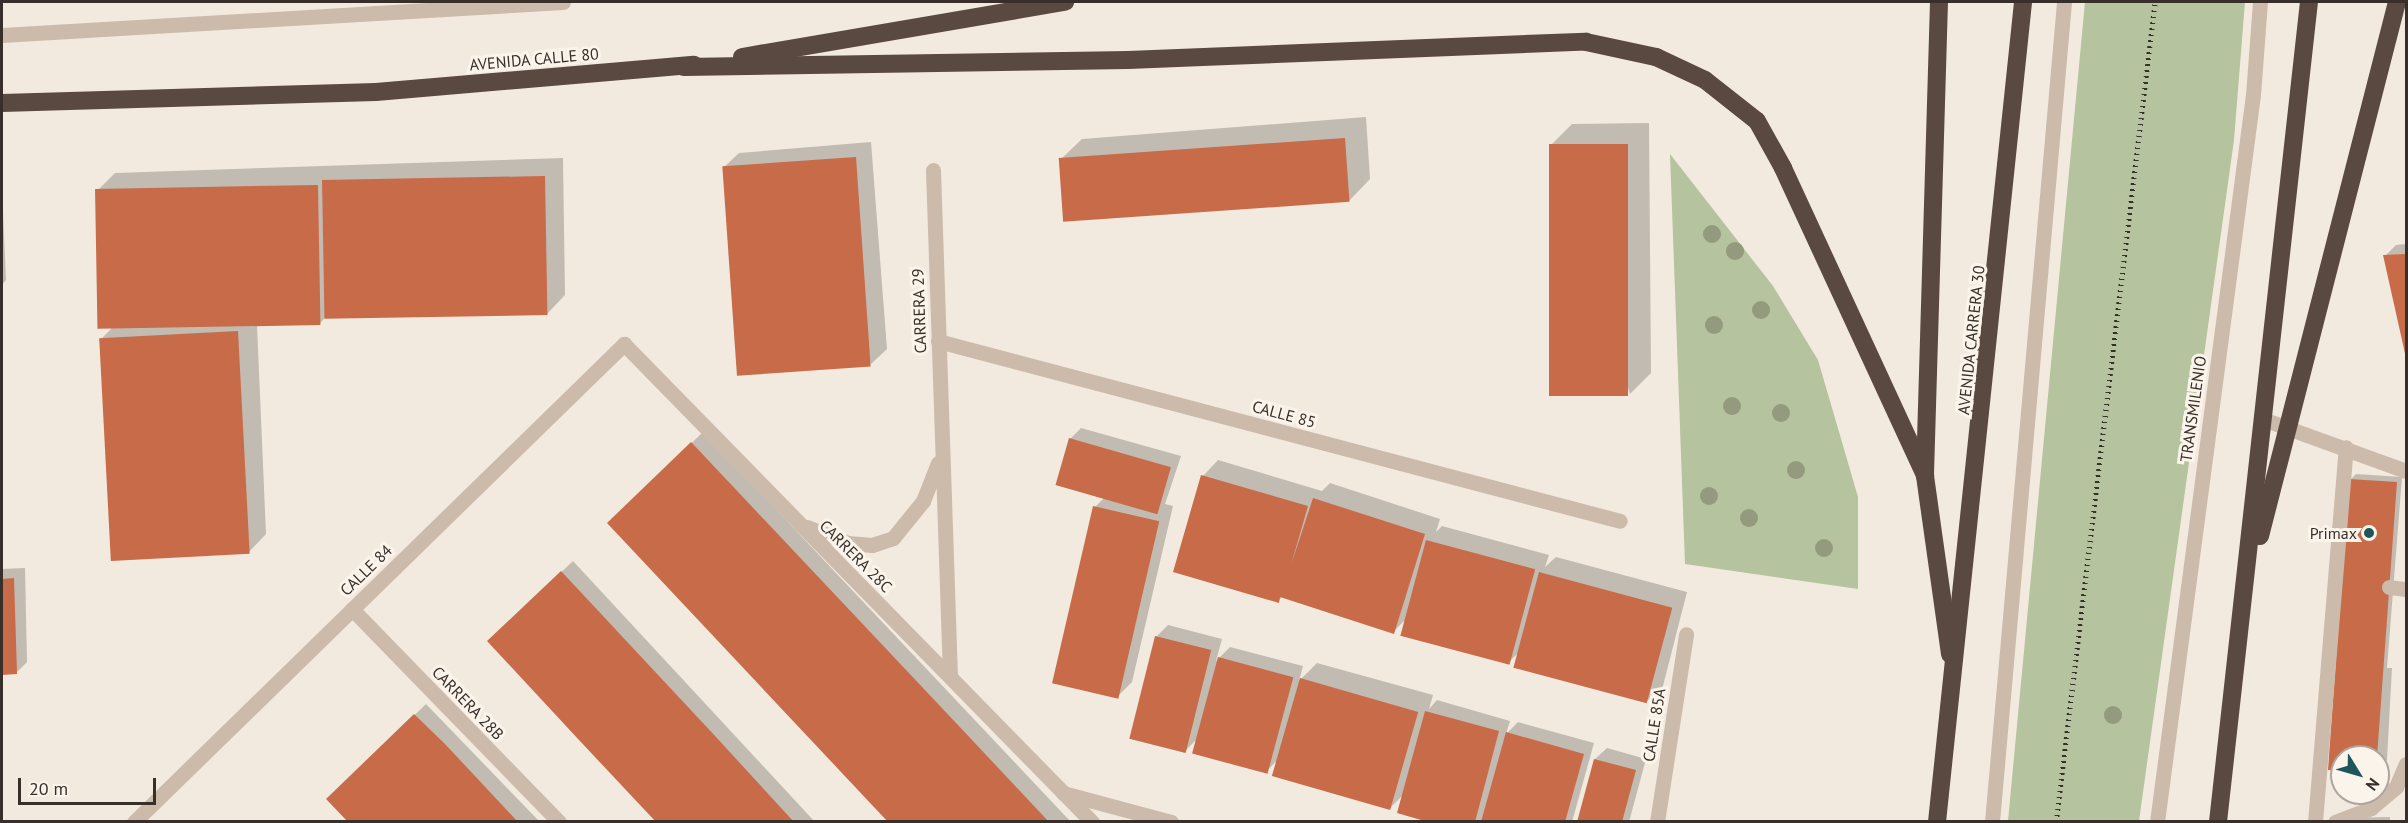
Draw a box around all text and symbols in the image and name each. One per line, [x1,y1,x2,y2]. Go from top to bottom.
street label: AVENIDA CALLE 80 [468,44,600,74]
street label: AVENIDA CARRERA 30 [1954,264,1988,416]
street label: CARRERA 29 [908,268,930,354]
street label: TRANSMILENIO [2176,355,2210,463]
street label: CALLE 85 [1250,396,1318,432]
street label: CARRERA 28C [816,516,896,596]
place label: Primax [2310,523,2357,543]
marker: Primax [2362,526,2376,540]
street label: CALLE 84 [336,541,396,599]
street label: CARRERA 28B [428,662,508,744]
street label: CALLE 85A [1639,687,1669,763]
north arrow [2330,745,2390,805]
scale bar [21,766,159,804]
text: N [2362,774,2384,795]
text: 20 m [29,777,68,800]

